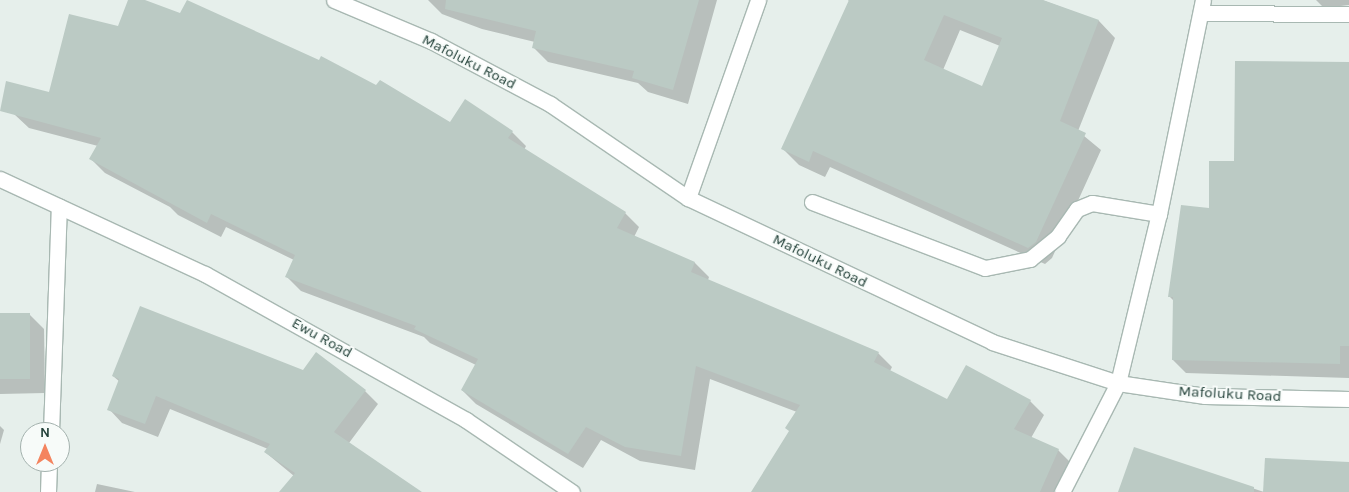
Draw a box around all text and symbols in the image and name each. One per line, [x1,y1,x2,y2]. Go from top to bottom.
street label: Mafoluku Road [419,31,519,93]
street label: Mafoluku Road [770,230,870,292]
street label: Ewu Road [289,314,355,362]
street label: Mafoluku Road [1178,382,1282,406]
north arrow [20,422,70,472]
text: N [40,424,50,441]

